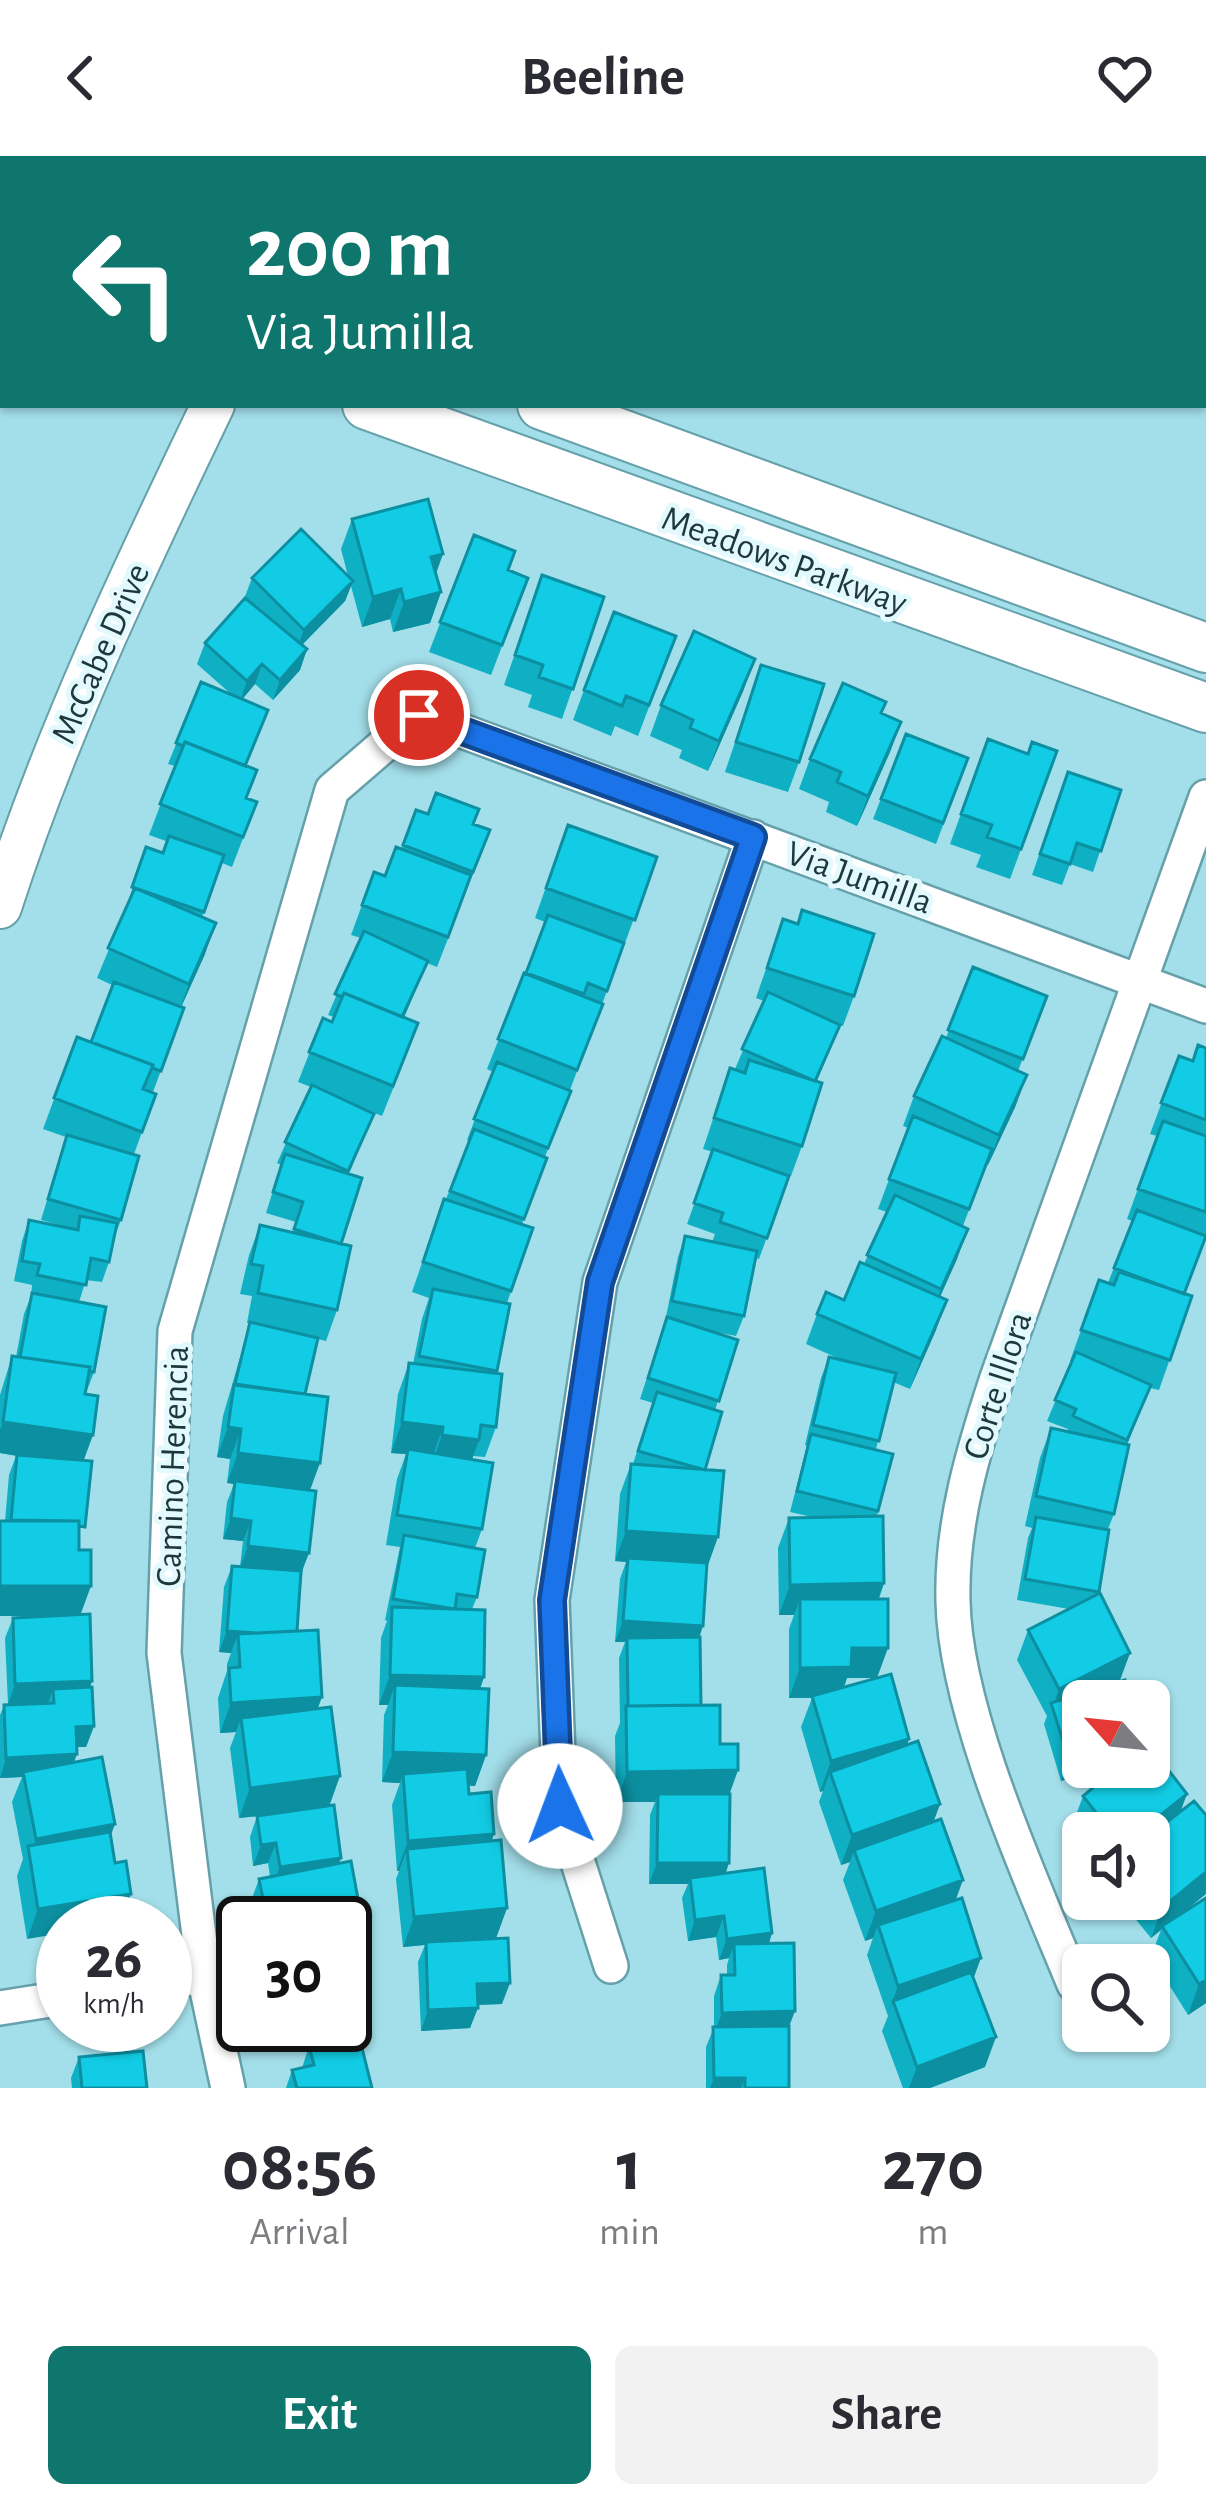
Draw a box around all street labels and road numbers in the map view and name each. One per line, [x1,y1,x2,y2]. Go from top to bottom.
street label: Meadows Parkway [657,500,912,622]
street label: McCabe Drive [45,558,156,749]
street label: Via Jumilla [782,835,937,921]
street label: Corte Illora [957,1307,1039,1464]
street label: Camino Herencia [151,1345,195,1587]

